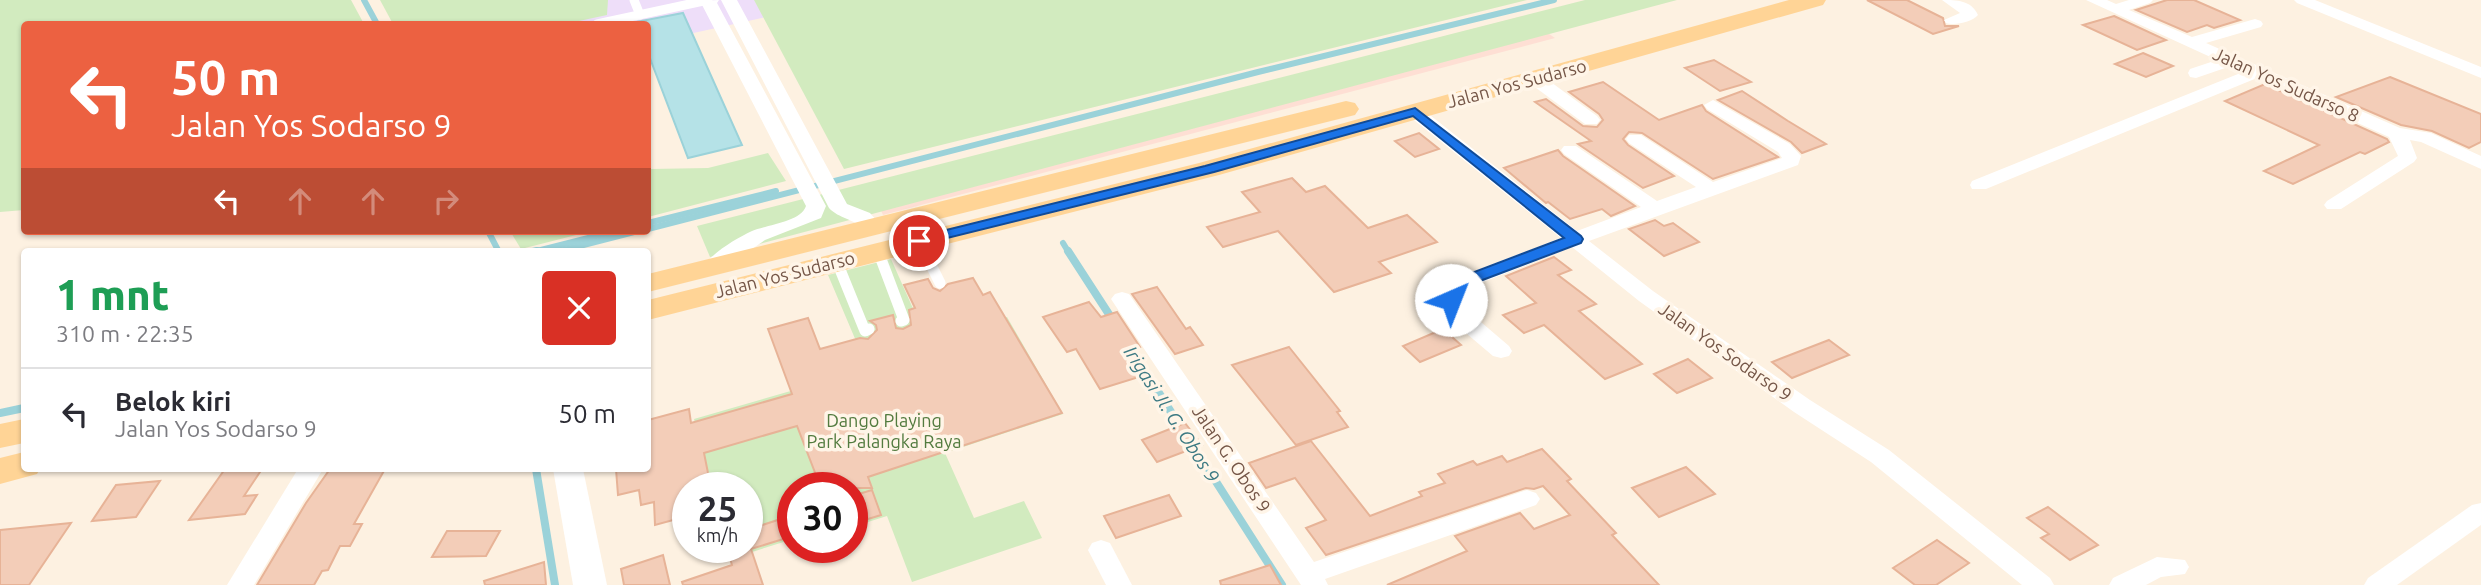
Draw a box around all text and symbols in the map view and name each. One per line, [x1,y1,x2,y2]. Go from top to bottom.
street label: Jalan Yos Sudarso 8 [2210,43,2362,125]
icon: left [56,49,147,140]
text: 50 m [171,49,280,104]
street label: Jalan Yos Sudarso [1445,55,1589,111]
text: Jalan Yos Sodarso 9 [171,107,452,143]
icon: left [208,182,246,220]
icon: ahead [281,182,319,220]
icon: ahead [354,182,392,220]
icon: right [427,182,465,220]
pin [889,211,949,271]
icon: arrive [900,222,938,260]
street label: Jalan Yos Sudarso [713,247,857,301]
position arrow [1414,263,1488,337]
text: 1 mnt [56,271,169,318]
button: close [542,271,616,345]
street label: Jalan Yos Sodarso 9 [1655,298,1796,405]
text: 310 m · 22:35 [56,321,194,346]
water label: Irigasi Jl. G. Obos 9 [1120,342,1224,486]
text: Belok kiri [115,387,231,416]
icon: left [56,395,94,433]
text: 50 m [558,399,616,428]
street label: Jalan G. Obos 9 [1189,401,1275,516]
park label: Dango Playing Park Palangka Raya [806,410,962,451]
text: Jalan Yos Sodarso 9 [115,416,317,441]
speed limit sign: 30 [777,472,868,563]
text: 25 [698,488,737,528]
text: km/h [697,525,738,545]

